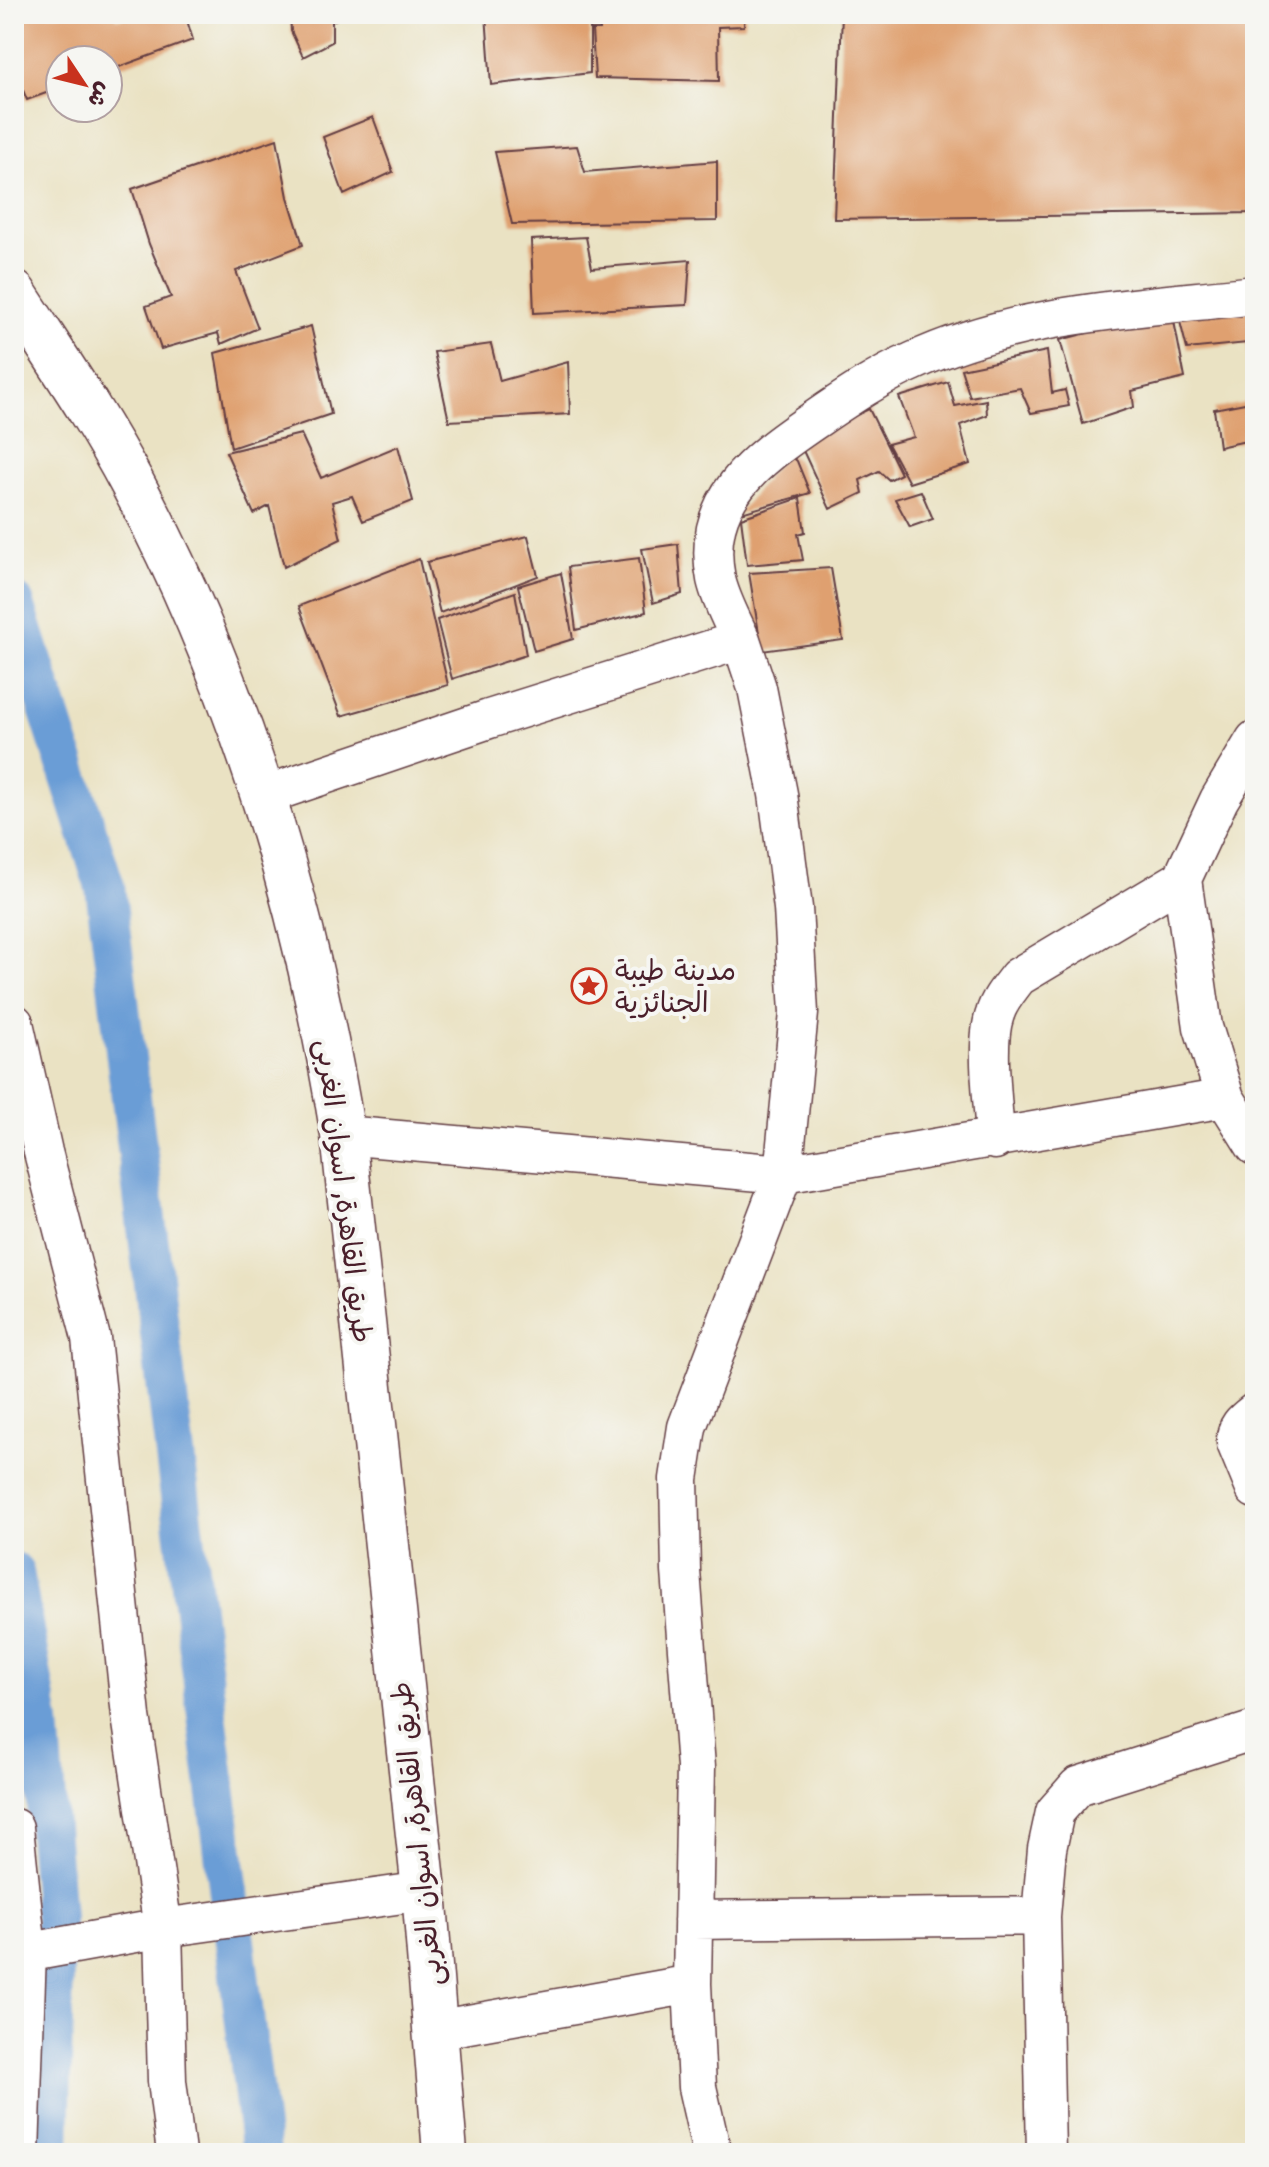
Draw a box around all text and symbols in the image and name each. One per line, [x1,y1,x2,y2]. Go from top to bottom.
north arrow [44,44,124,124]
text: ش [81,77,119,113]
place label: مدينة طيبة الجنائزية [615,951,736,1021]
place icon: مدينة طيبة الجنائزية [570,967,608,1005]
street label: طريق القاهرة, اسوان الغربى [308,1037,382,1345]
street label: طريق القاهرة, اسوان الغربى [381,1680,451,1988]

